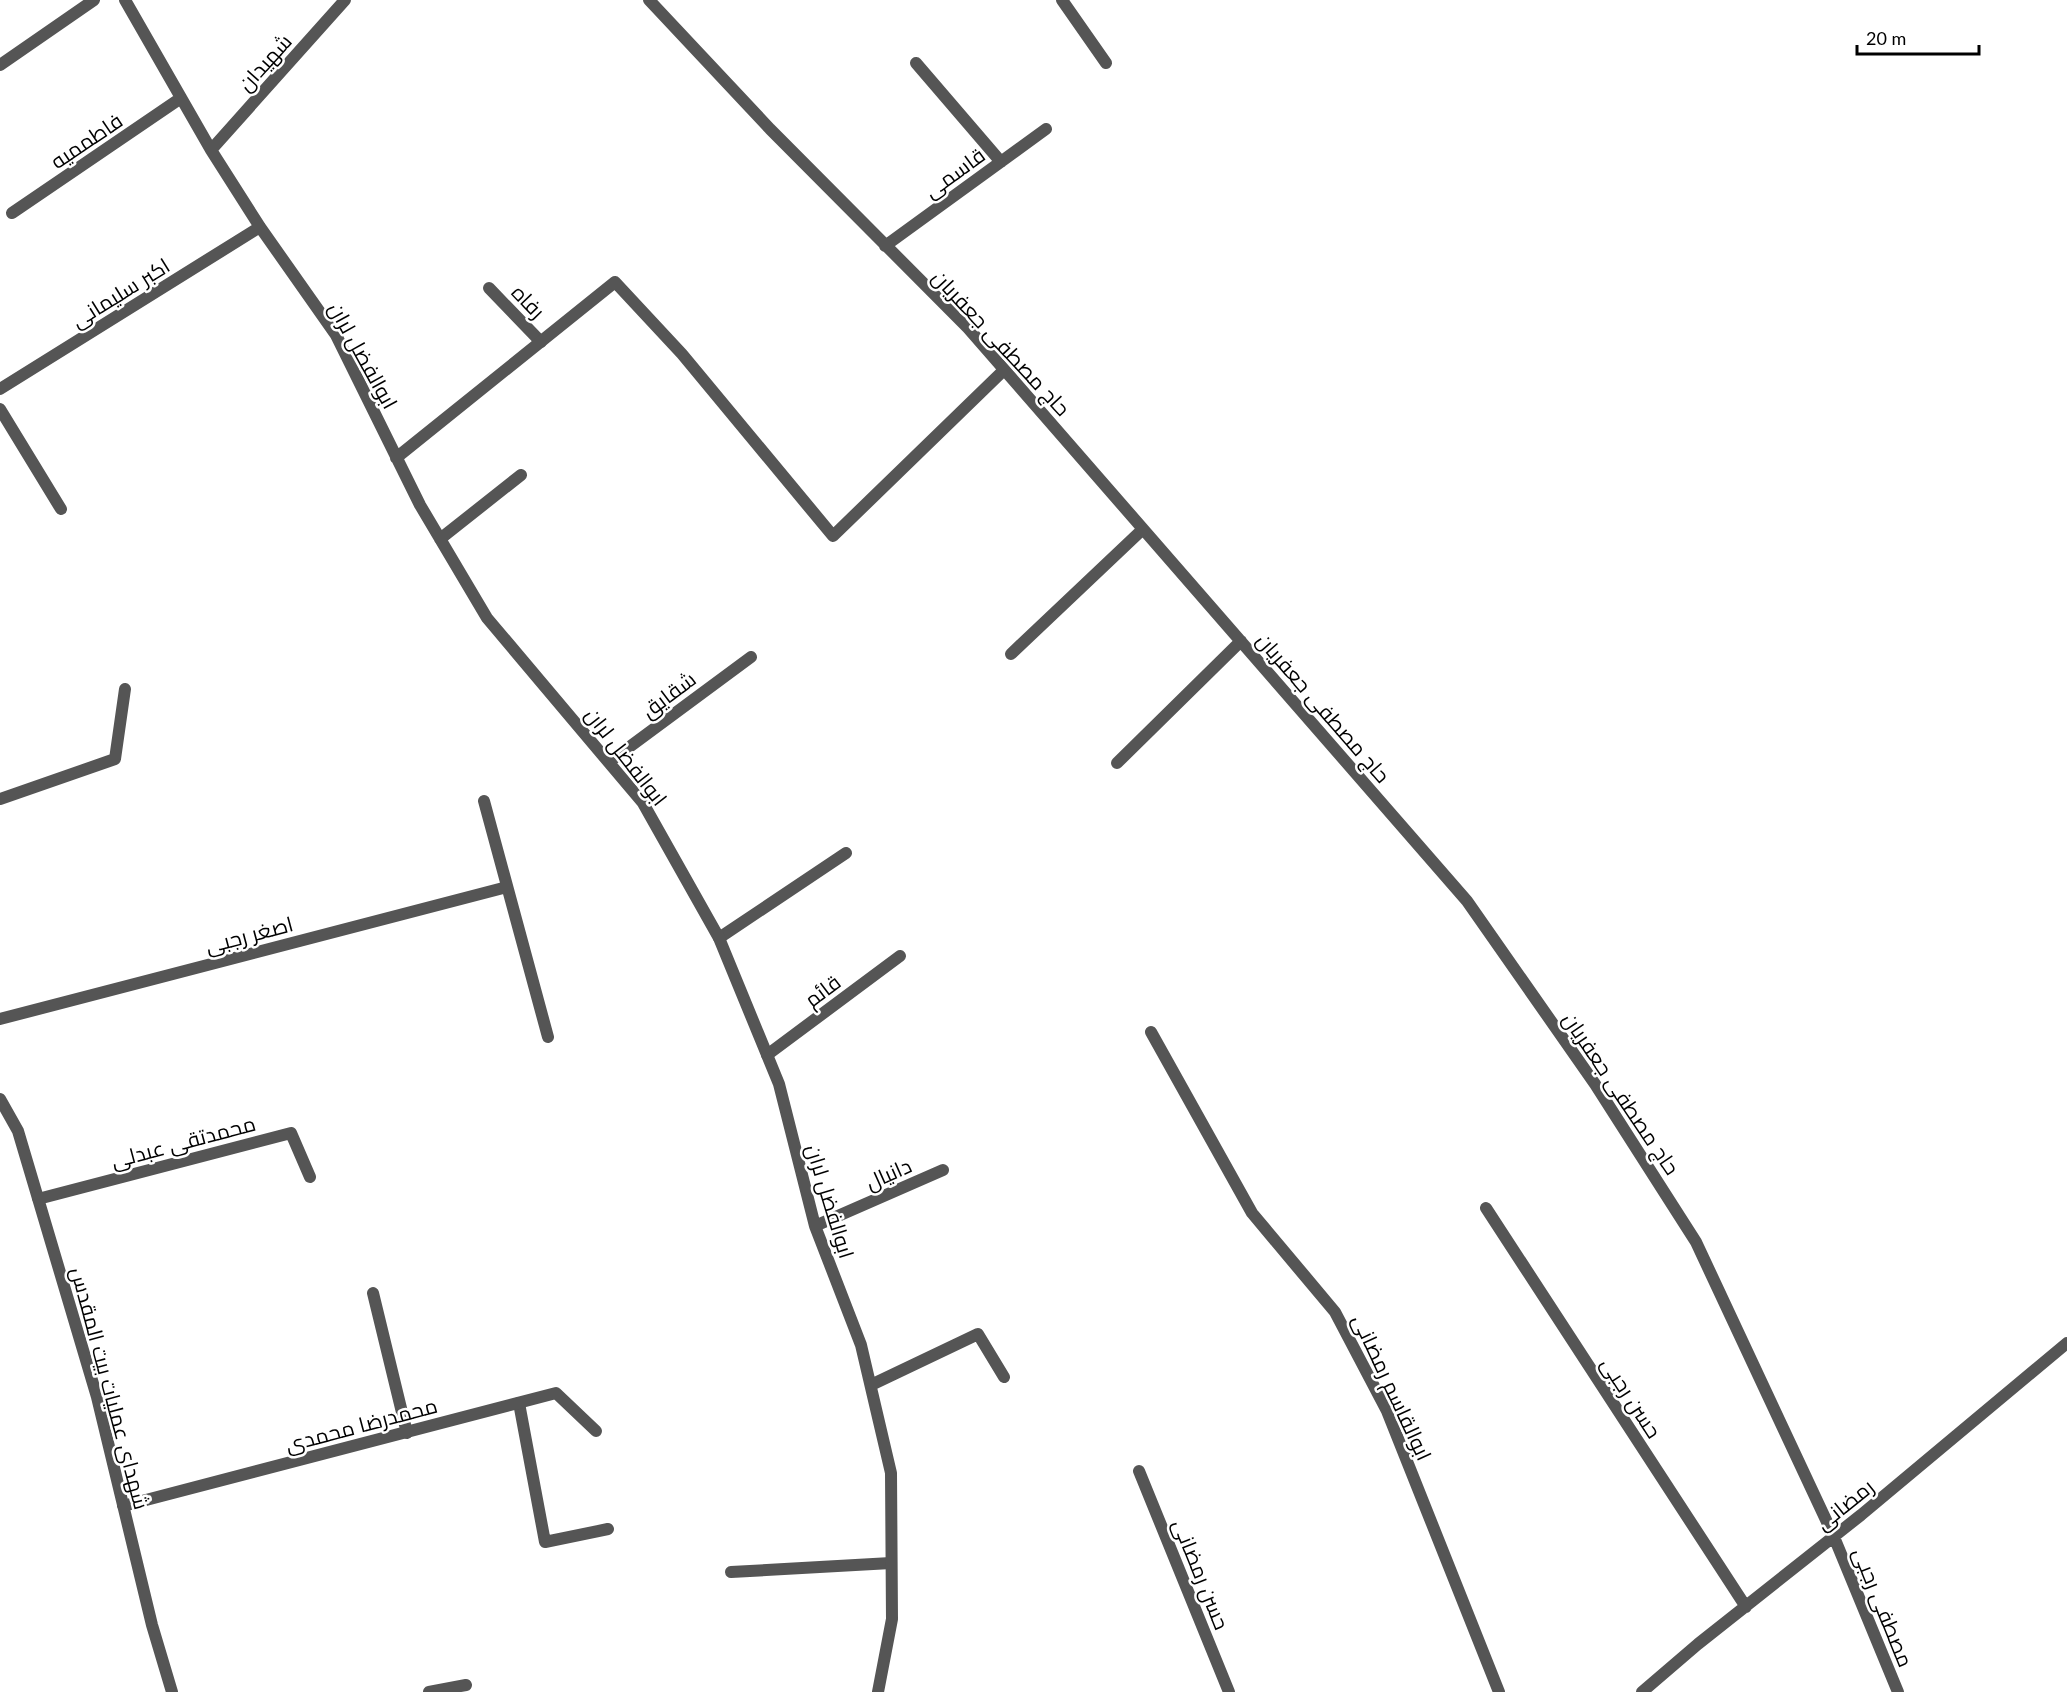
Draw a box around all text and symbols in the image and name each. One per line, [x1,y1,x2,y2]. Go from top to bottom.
scale bar [1857,18,1978,56]
text: 20 m [1866,27,1906,49]
street label: شهیدان [232,28,298,97]
street label: فاطممیه [45,107,127,173]
street label: قاسمی [919,142,990,204]
street label: اکبر سلیمانی [66,252,175,334]
street label: حاج مصطفی جعفریان [926,264,1076,422]
street label: رفاه [507,279,551,324]
street label: ابوالفضل لران [323,297,404,414]
street label: حاج مصطفی جعفریان [1250,627,1396,789]
street label: شقایق [636,666,701,724]
street label: ابوالفضل لران [579,702,673,811]
street label: اصغر رجبی [202,910,296,960]
street label: قائم [799,968,847,1014]
street label: حاج مصطفی جعفریان [1556,1007,1686,1181]
street label: محمدتقی عبدلی [108,1110,259,1174]
street label: ابوالفضل لران [800,1141,860,1262]
street label: دانیال [861,1152,916,1196]
street label: شهدای عملیات بیت المقدس [65,1264,155,1512]
street label: ابوالقاسم رمضانی [1345,1310,1438,1465]
street label: حسن رجبی [1595,1352,1667,1443]
street label: محمدرضا محمدی [282,1392,440,1458]
street label: رمضانی [1810,1473,1879,1536]
street label: حسن رمضانی [1167,1515,1235,1634]
street label: مصطفی رجبی [1847,1544,1919,1671]

